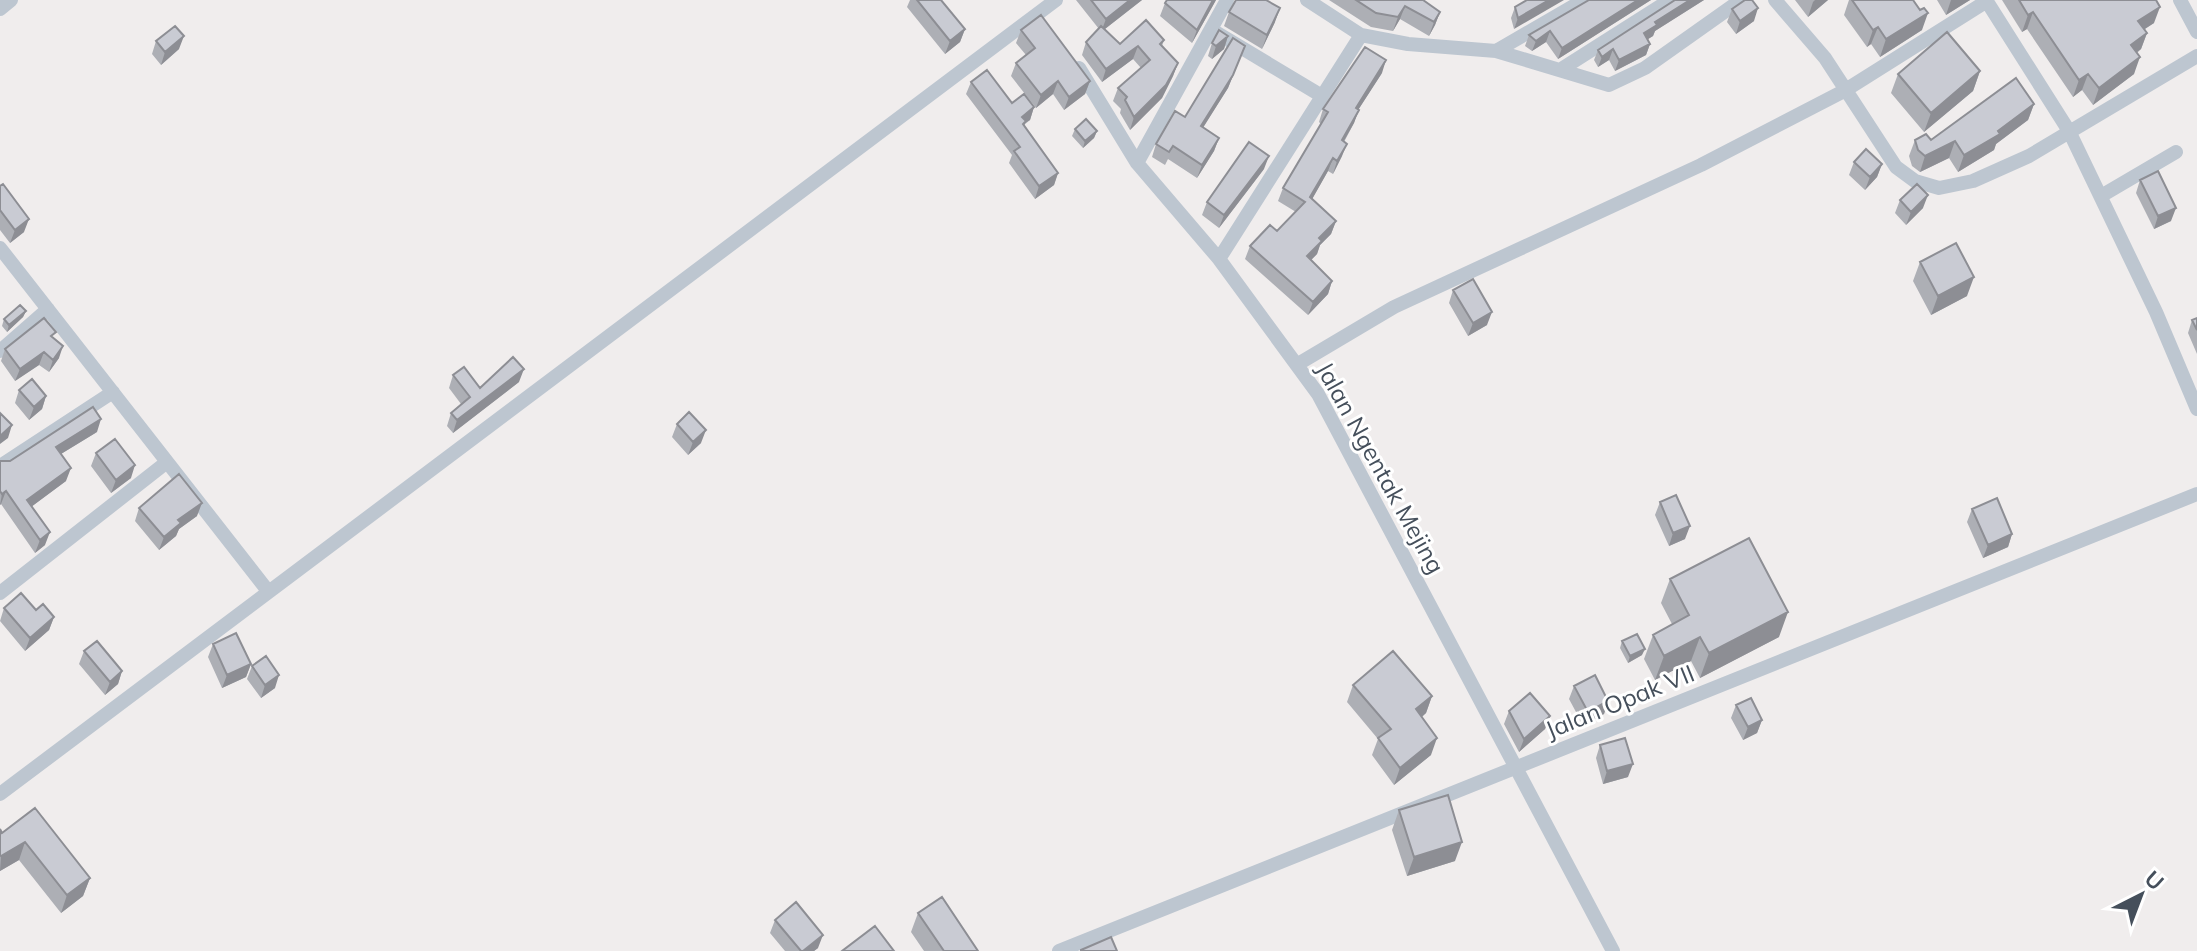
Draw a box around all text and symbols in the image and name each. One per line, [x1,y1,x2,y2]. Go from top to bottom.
street label: Jalan Ngentak Mejing [1310,356,1452,579]
street label: Jalan Opak VII [1541,658,1698,745]
north arrow [2101,855,2181,935]
text: U [2139,864,2170,896]

